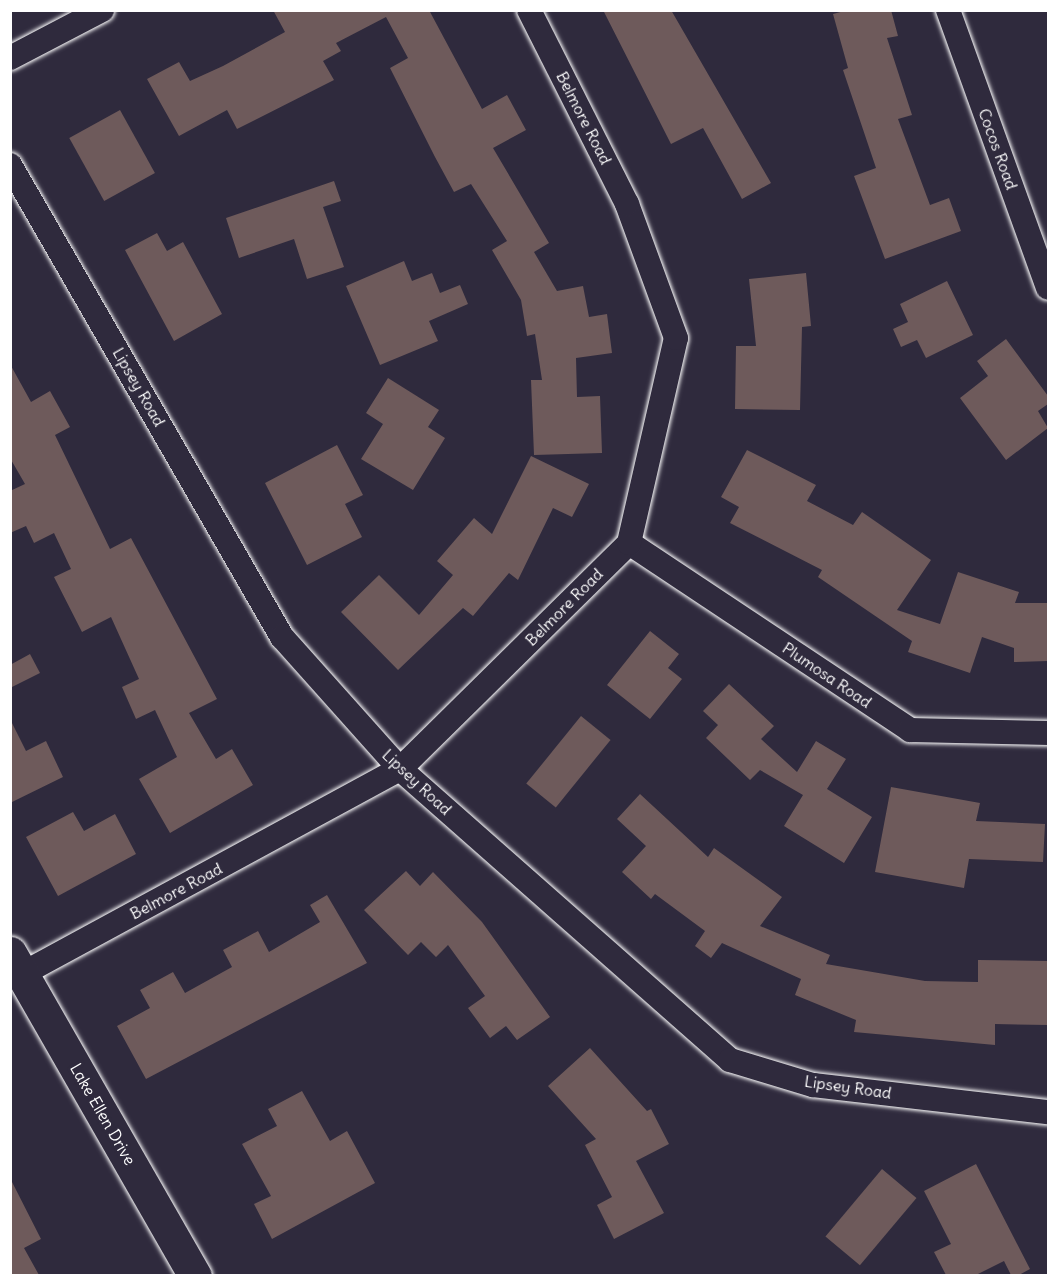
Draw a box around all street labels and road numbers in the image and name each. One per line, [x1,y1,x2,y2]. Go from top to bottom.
street label: Belmore Road [552,68,616,168]
street label: Cocos Road [974,106,1022,192]
street label: Lipsey Road [109,344,169,430]
street label: Belmore Road [521,564,607,650]
street label: Plumosa Road [779,638,875,712]
street label: Lipsey Road [378,745,456,819]
street label: Belmore Road [127,859,225,923]
street label: Lake Ellen Drive [66,1060,140,1168]
street label: Lipsey Road [803,1071,893,1103]

